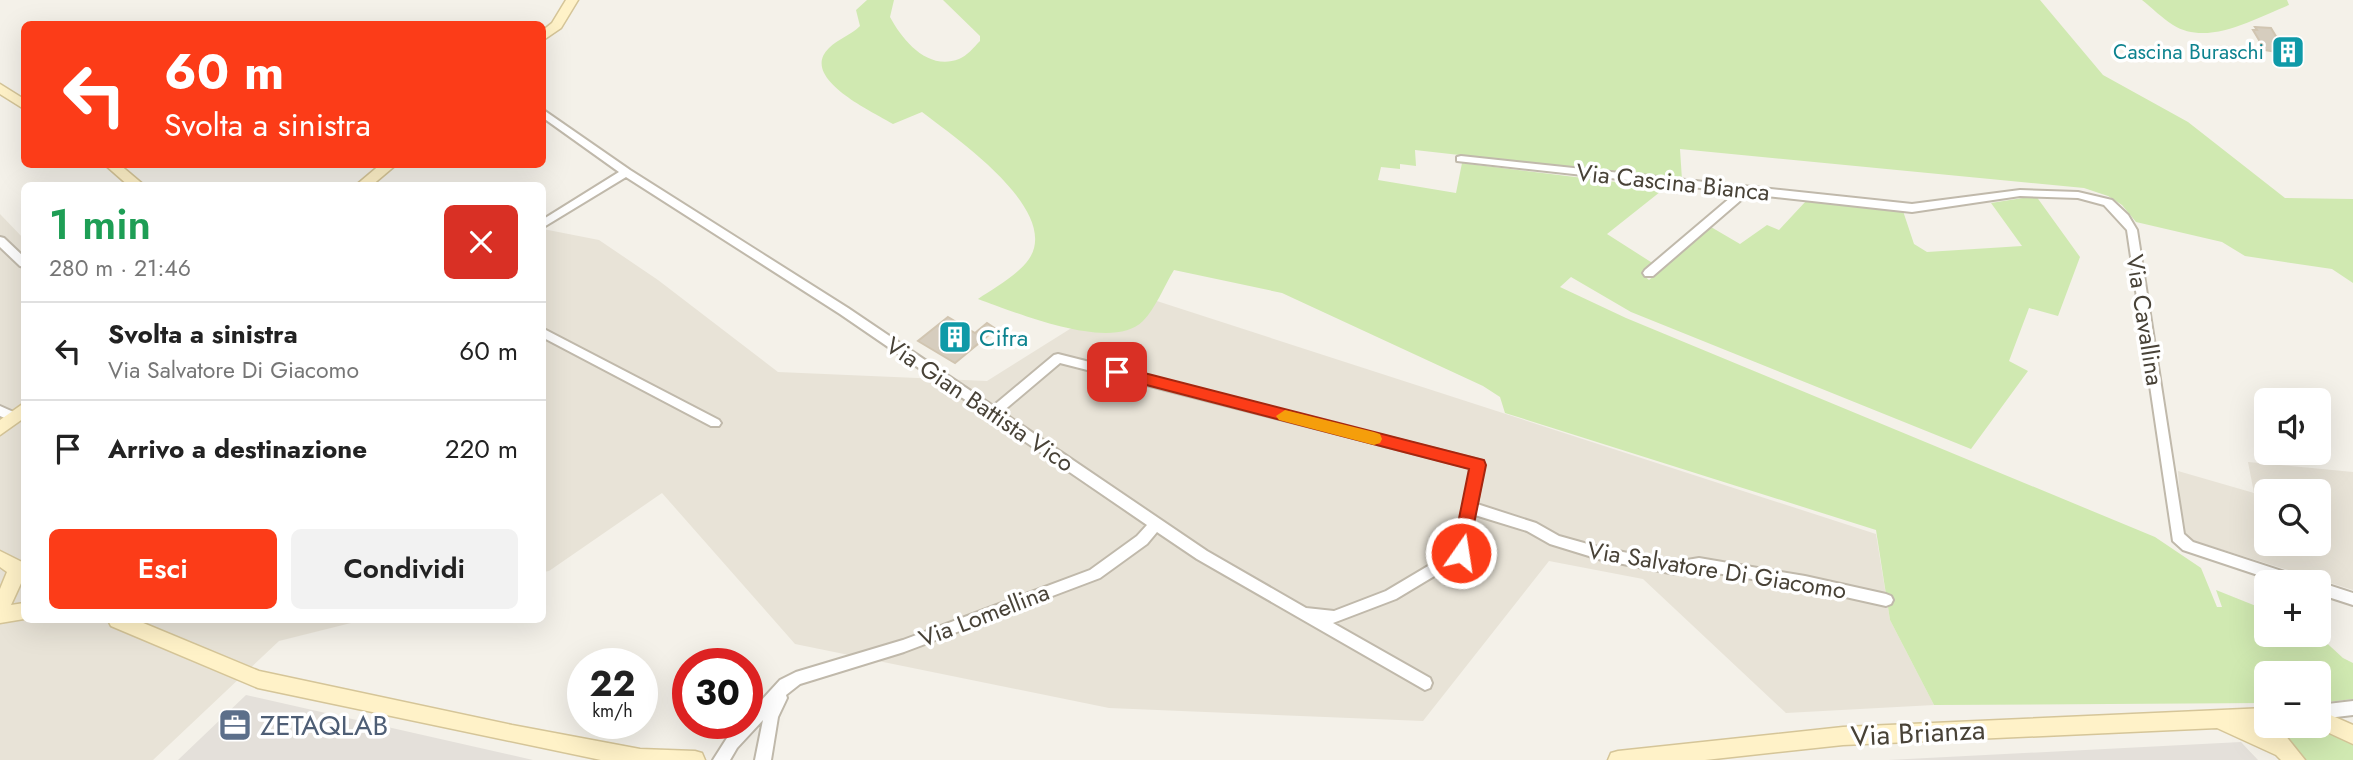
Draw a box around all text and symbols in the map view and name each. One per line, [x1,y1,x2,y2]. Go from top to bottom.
building icon: Cascina Buraschi [2269,33,2307,71]
text: 60 m [164,37,284,107]
place label: Cascina Buraschi [2113,37,2264,67]
icon: left [49,49,140,140]
text: Svolta a sinistra [164,102,371,148]
street label: Via Cascina Bianca [1575,154,1771,210]
text: 1 min [49,194,151,255]
button: close [444,205,518,279]
text: 280 m · 21:46 [49,251,191,285]
street label: Via Cavallina [2117,252,2173,388]
text: Svolta a sinistra [108,315,298,353]
building icon: Cifra [936,318,974,356]
place label: Cifra [979,320,1028,355]
street label: Via Gian Battista Vico [879,328,1081,480]
icon: left [49,332,87,370]
text: 60 m [459,332,518,370]
pin [1087,342,1147,402]
text: Via Salvatore Di Giacomo [108,353,359,387]
icon: arrive [1098,353,1136,391]
map controls [2254,388,2331,738]
button: sound [2254,388,2331,465]
icon: arrive [49,430,87,468]
text: Arrivo a destinazione [108,430,367,468]
text: 220 m [445,430,518,468]
button: search [2254,479,2331,556]
position arrow [1424,516,1498,590]
button: Esci [49,529,277,609]
button: Condividi [291,529,518,609]
street label: Via Salvatore Di Giacomo [1585,532,1849,608]
button: + [2254,570,2331,647]
street label: Via Lomellina [914,574,1054,656]
speed limit sign: 30 [672,648,763,739]
text: 22 [590,659,635,709]
button: − [2254,661,2331,738]
text: km/h [592,698,633,724]
place label: ZETAQLAB [260,705,388,746]
office icon: ZETAQLAB [216,706,254,744]
street label: Via Brianza [1850,709,1986,757]

